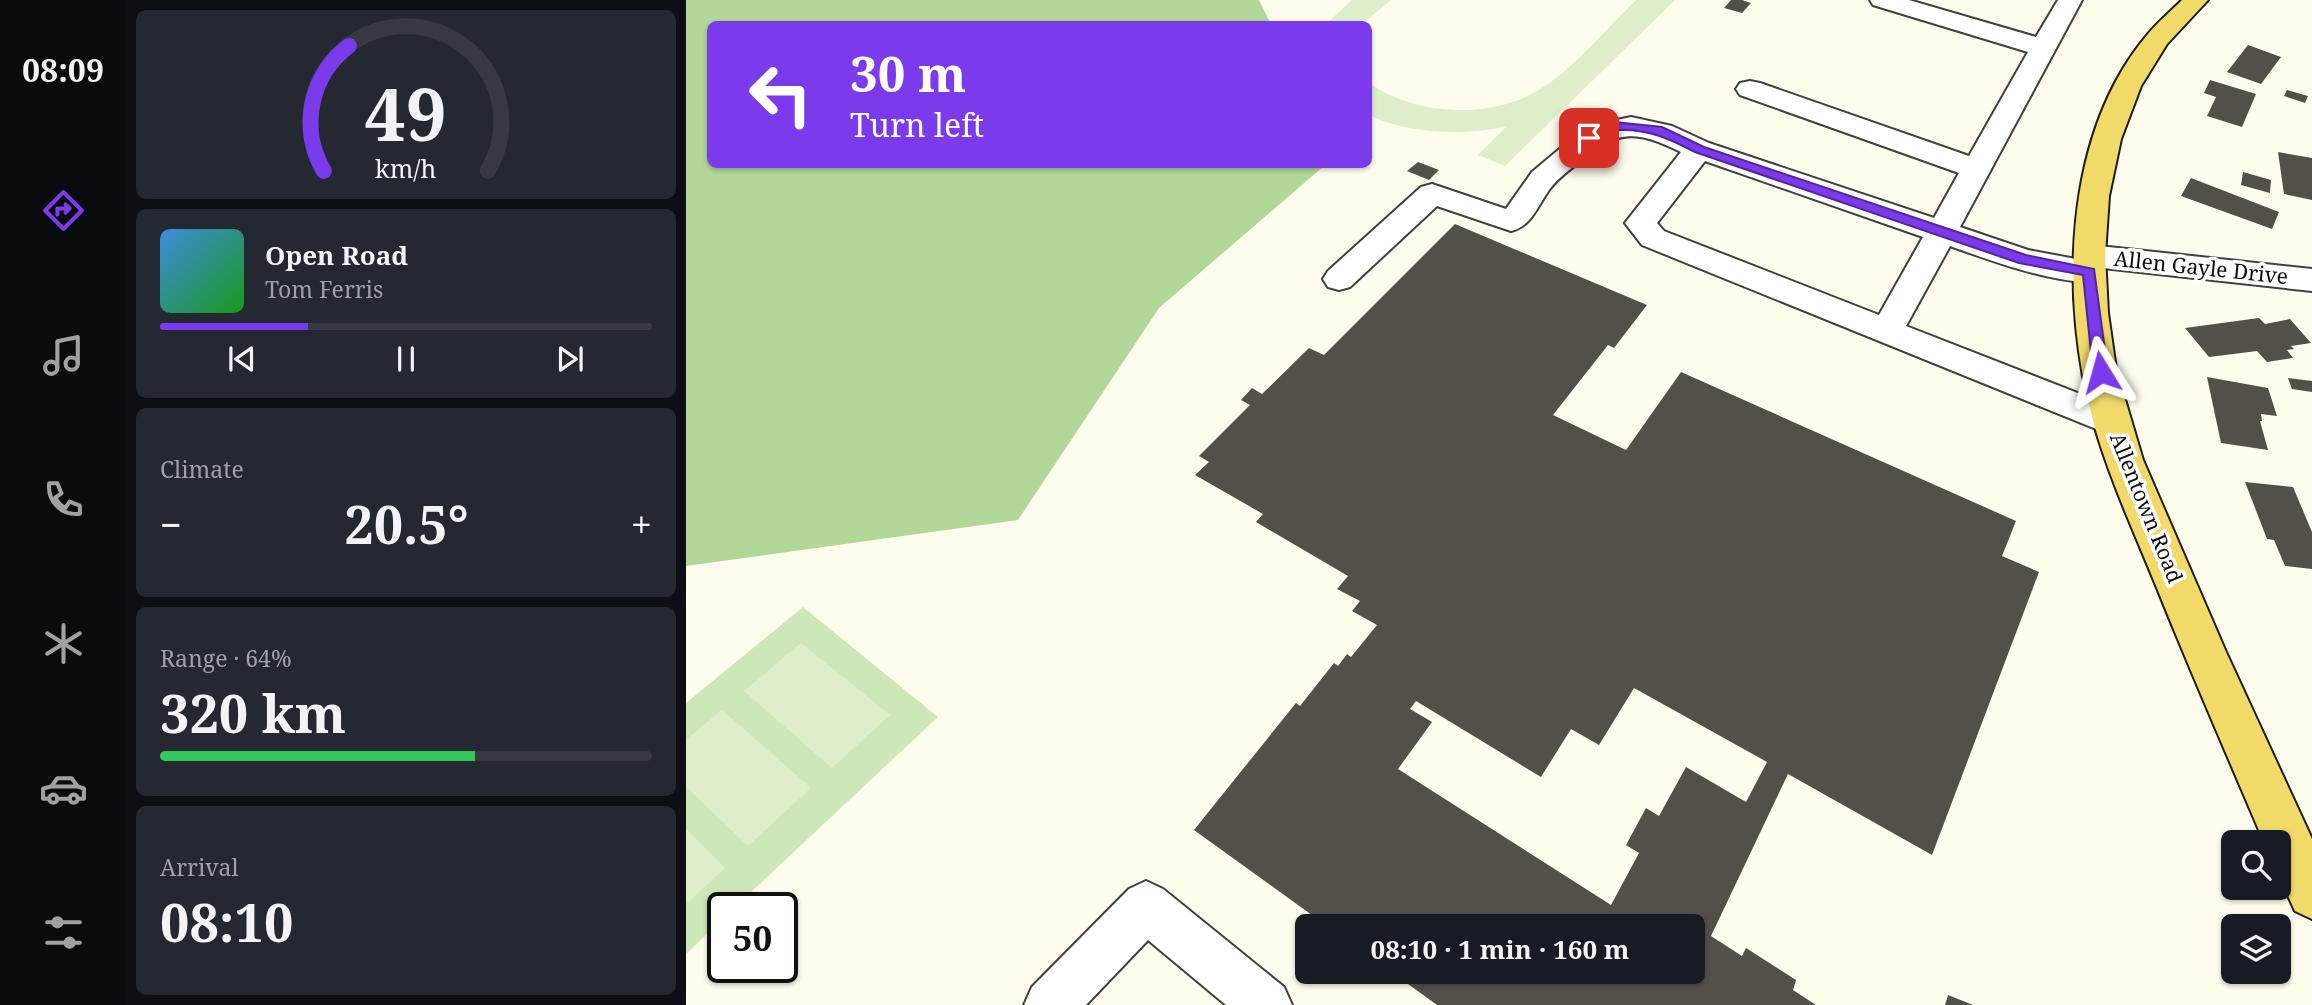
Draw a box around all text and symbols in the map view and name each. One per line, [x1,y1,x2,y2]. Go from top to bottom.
text: 30 m [850,40,966,106]
text: 08:09 [22,48,104,91]
icon: left [735,49,826,140]
text: 49 [365,63,447,162]
text: Turn left [850,103,984,146]
pin [1559,108,1619,168]
icon: arrive [1570,119,1608,157]
text: km/h [375,150,437,184]
icon: directions [39,186,88,235]
text: Open Road [265,237,408,273]
street label: Allen Gayle Drive [2113,244,2289,290]
text: Tom Ferris [265,273,383,305]
icon: music [39,331,88,380]
position arrow [2064,335,2138,409]
icon: previous [223,340,261,378]
icon: pause [387,340,425,378]
icon: next [551,340,589,378]
street label: Allentown Road [2104,428,2190,587]
text: Climate [160,453,244,485]
icon: phone [39,475,88,524]
text: 20.5° [344,488,469,559]
text: − [160,498,182,550]
text: + [631,498,652,550]
icon: climate [39,619,88,668]
text: Range · 64% [160,642,292,674]
text: 320 km [160,677,346,748]
icon: car [39,764,88,813]
map controls [2221,830,2291,984]
button: search [2221,830,2291,900]
text: Arrival [160,851,239,883]
text: 08:10 [160,886,293,957]
speed limit sign: 50 [707,892,798,983]
icon: filters [39,908,88,957]
button: layers [2221,914,2291,984]
text: 08:10 · 1 min · 160 m [1370,931,1630,967]

